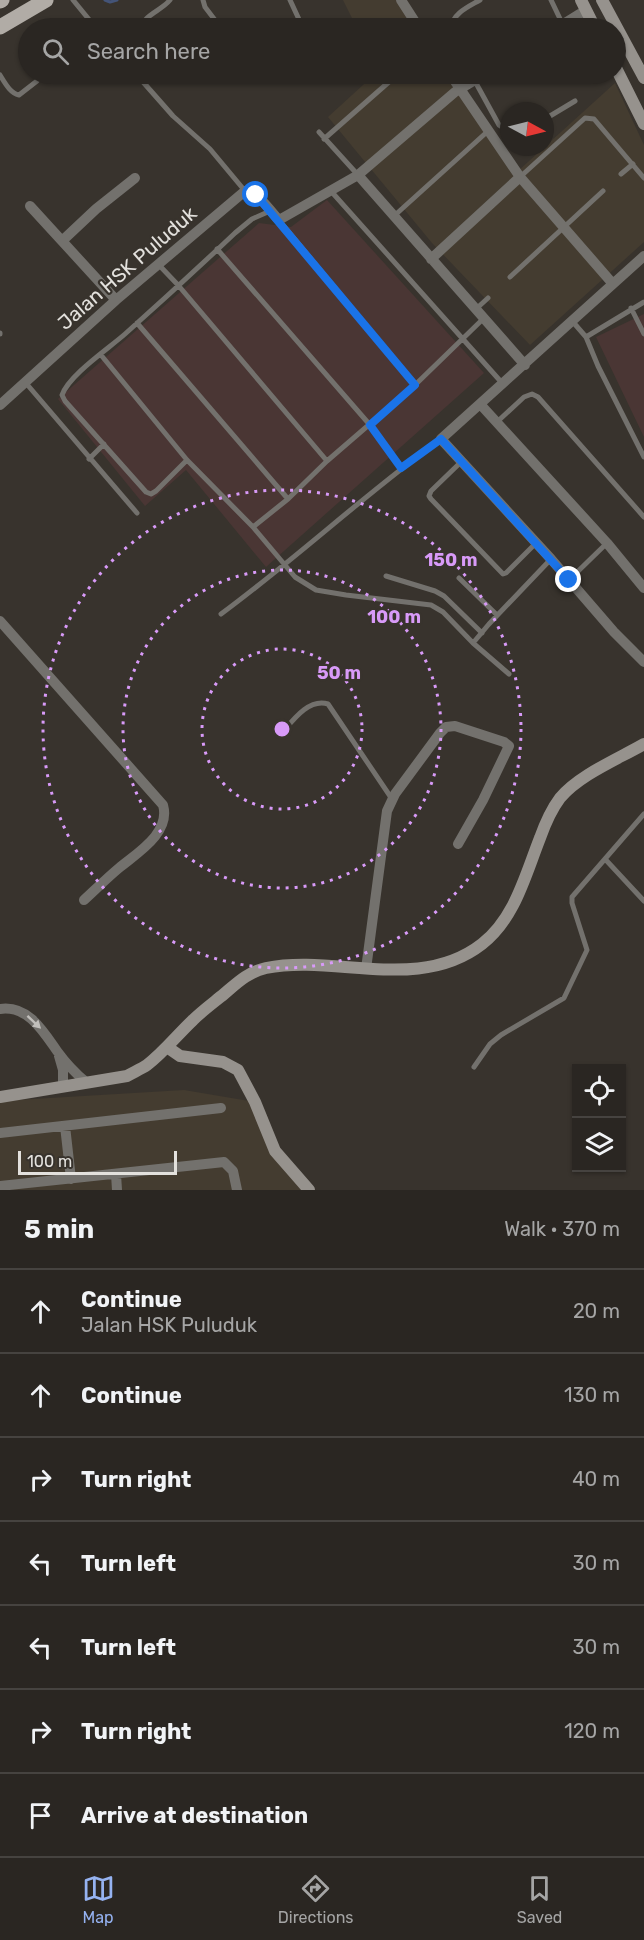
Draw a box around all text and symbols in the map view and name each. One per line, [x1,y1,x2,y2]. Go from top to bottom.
search box [18,18,626,84]
icon: search [39,35,72,68]
text: Search here [87,38,210,65]
north arrow [500,102,554,156]
route start [242,181,268,207]
street label: Jalan HSK Puluduk [53,201,202,335]
text: 150 m [424,549,478,571]
route end [555,566,581,592]
text: 100 m [367,606,421,628]
text: 50 m [317,662,361,684]
centre of rings [272,719,292,739]
one-way arrow [27,1015,42,1029]
map controls [572,1064,626,1172]
button: locate [572,1064,626,1118]
button: layers [572,1118,626,1172]
scale bar [18,1148,177,1176]
text: 100 m [27,1152,72,1171]
text: 5 min [24,1214,94,1245]
text: Walk · 370 m [504,1217,620,1241]
text: Continue [81,1286,182,1313]
icon: ahead [24,1295,57,1328]
text: 20 m [573,1299,620,1323]
text: Jalan HSK Puluduk [81,1313,257,1337]
icon: ahead [24,1379,57,1412]
text: Continue [81,1382,182,1409]
text: 130 m [564,1383,620,1407]
icon: right [24,1463,57,1496]
text: Turn right [81,1466,191,1493]
text: 40 m [572,1467,620,1491]
icon: left [24,1547,57,1580]
text: Turn left [81,1550,176,1577]
text: 30 m [573,1551,620,1575]
icon: left [24,1631,57,1664]
text: Turn left [81,1634,176,1661]
text: 30 m [573,1635,620,1659]
icon: right [24,1715,57,1748]
text: Turn right [81,1718,191,1745]
text: 120 m [564,1719,620,1743]
icon: arrive [24,1799,57,1832]
text: Arrive at destination [81,1802,308,1829]
tab: Map [82,1872,115,1927]
tab: Directions [278,1872,354,1927]
tab: Saved [517,1872,562,1927]

